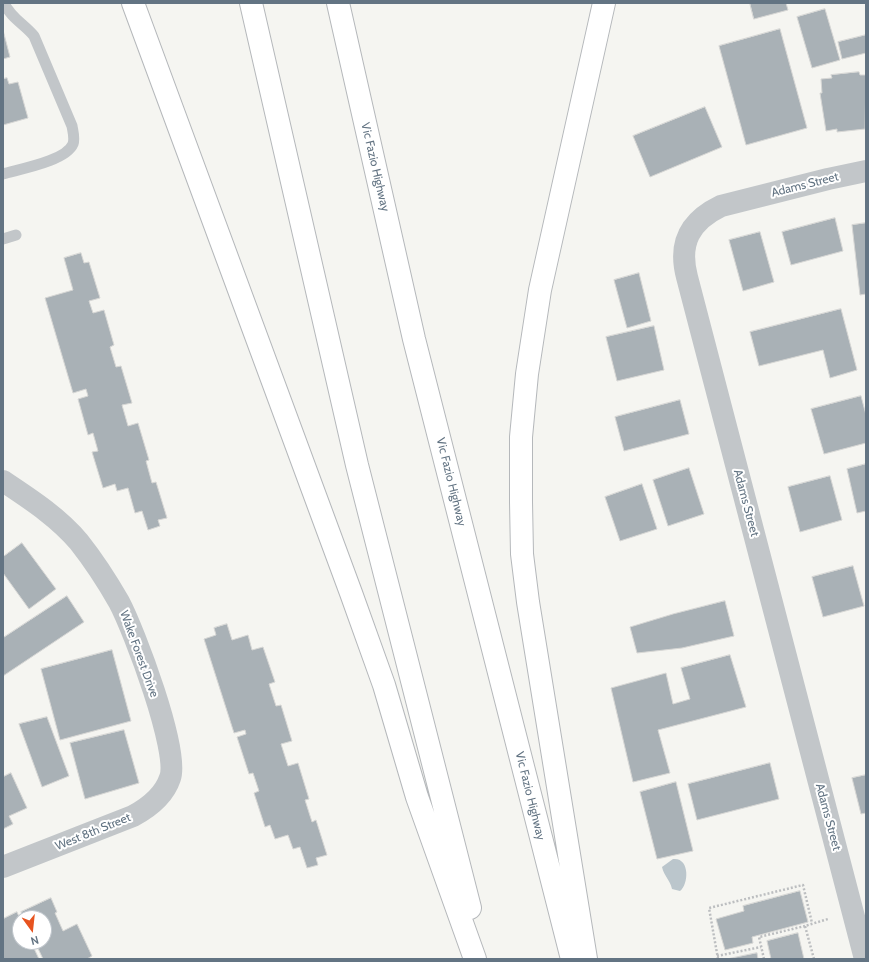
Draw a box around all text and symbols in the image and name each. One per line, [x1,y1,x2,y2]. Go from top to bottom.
street label: Vic Fazio Highway [358,121,392,213]
street label: Adams Street [770,170,840,200]
street label: Vic Fazio Highway [433,436,469,528]
street label: Adams Street [730,468,762,538]
street label: Wake Forest Drive [117,609,161,699]
street label: Vic Fazio Highway [512,750,548,842]
street label: Adams Street [812,782,844,852]
street label: West 8th Street [53,810,133,854]
north arrow [12,910,52,950]
text: N [29,933,40,948]

